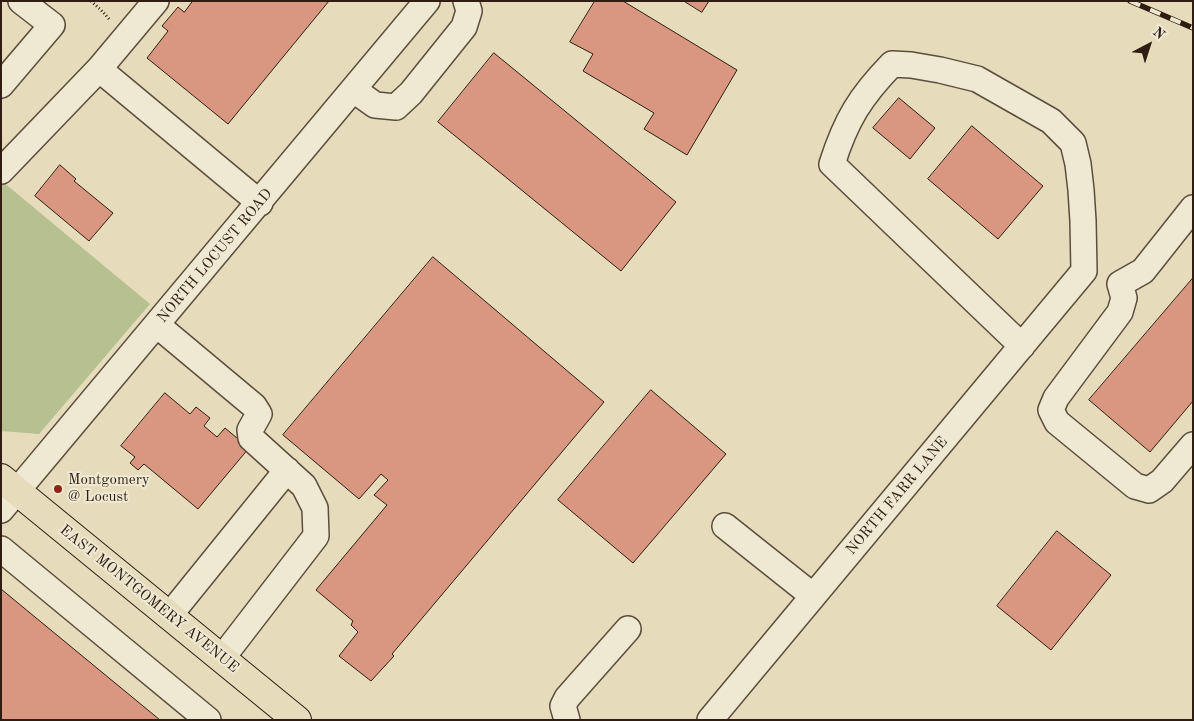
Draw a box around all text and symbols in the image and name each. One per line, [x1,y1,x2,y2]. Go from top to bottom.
north arrow [1124,20,1174,70]
text: N [1150,25,1167,42]
street label: NORTH LOCUST ROAD [154,185,276,327]
street label: NORTH FARR LANE [842,433,952,559]
place label: Montgomery @ Locust [68,471,150,506]
marker: Montgomery @ Locust [52,483,64,495]
street label: EAST MONTGOMERY AVENUE [56,521,242,677]

